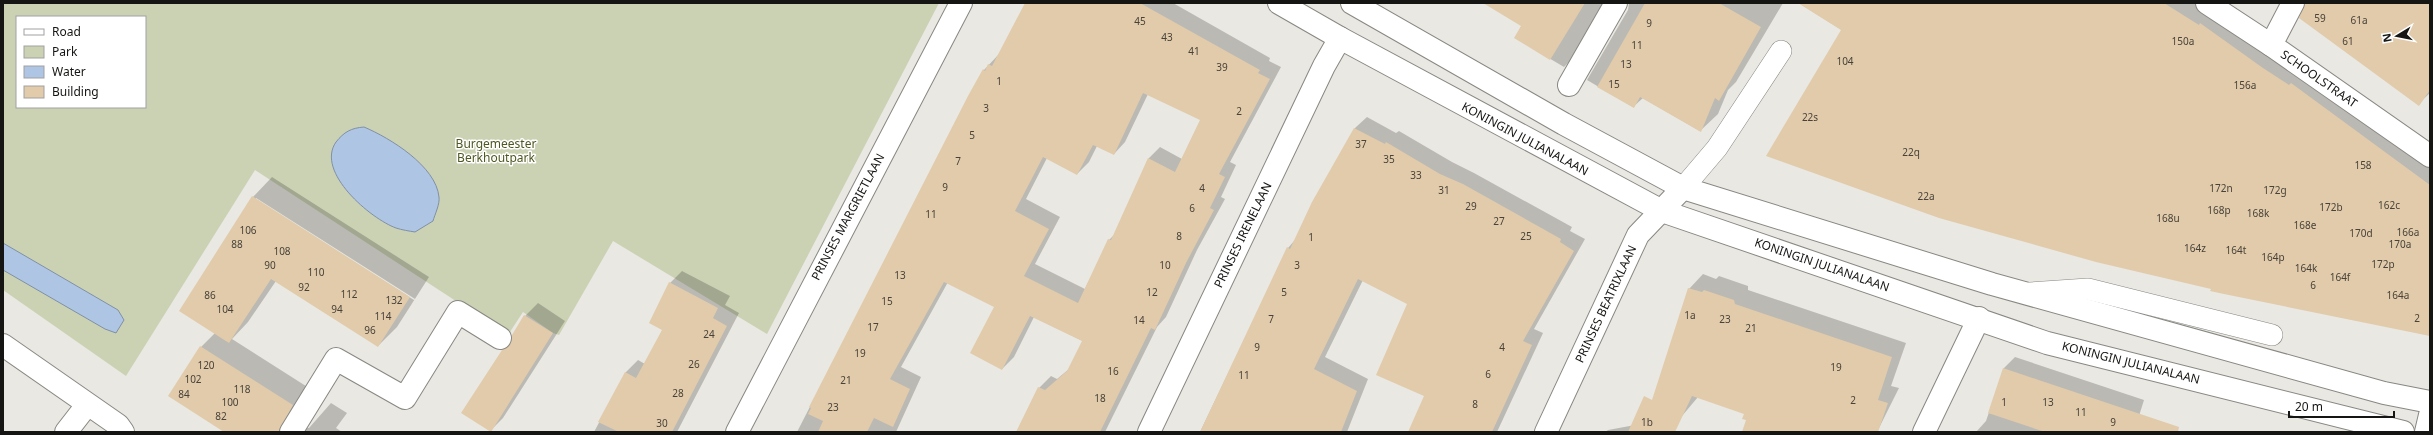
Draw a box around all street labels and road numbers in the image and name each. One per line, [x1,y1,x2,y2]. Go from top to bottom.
street label: SCHOOLSTRAAT [2278,46,2361,112]
street label: KONINGIN JULIANALAAN [1459,98,1592,179]
street label: PRINSES MARGRIETLAAN [807,150,888,283]
street label: PRINSES IRENELAAN [1210,179,1276,290]
street label: KONINGIN JULIANALAAN [1752,233,1892,296]
street label: PRINSES BEATRIXLAAN [1571,242,1640,365]
street label: KONINGIN JULIANALAAN [2060,337,2202,388]

